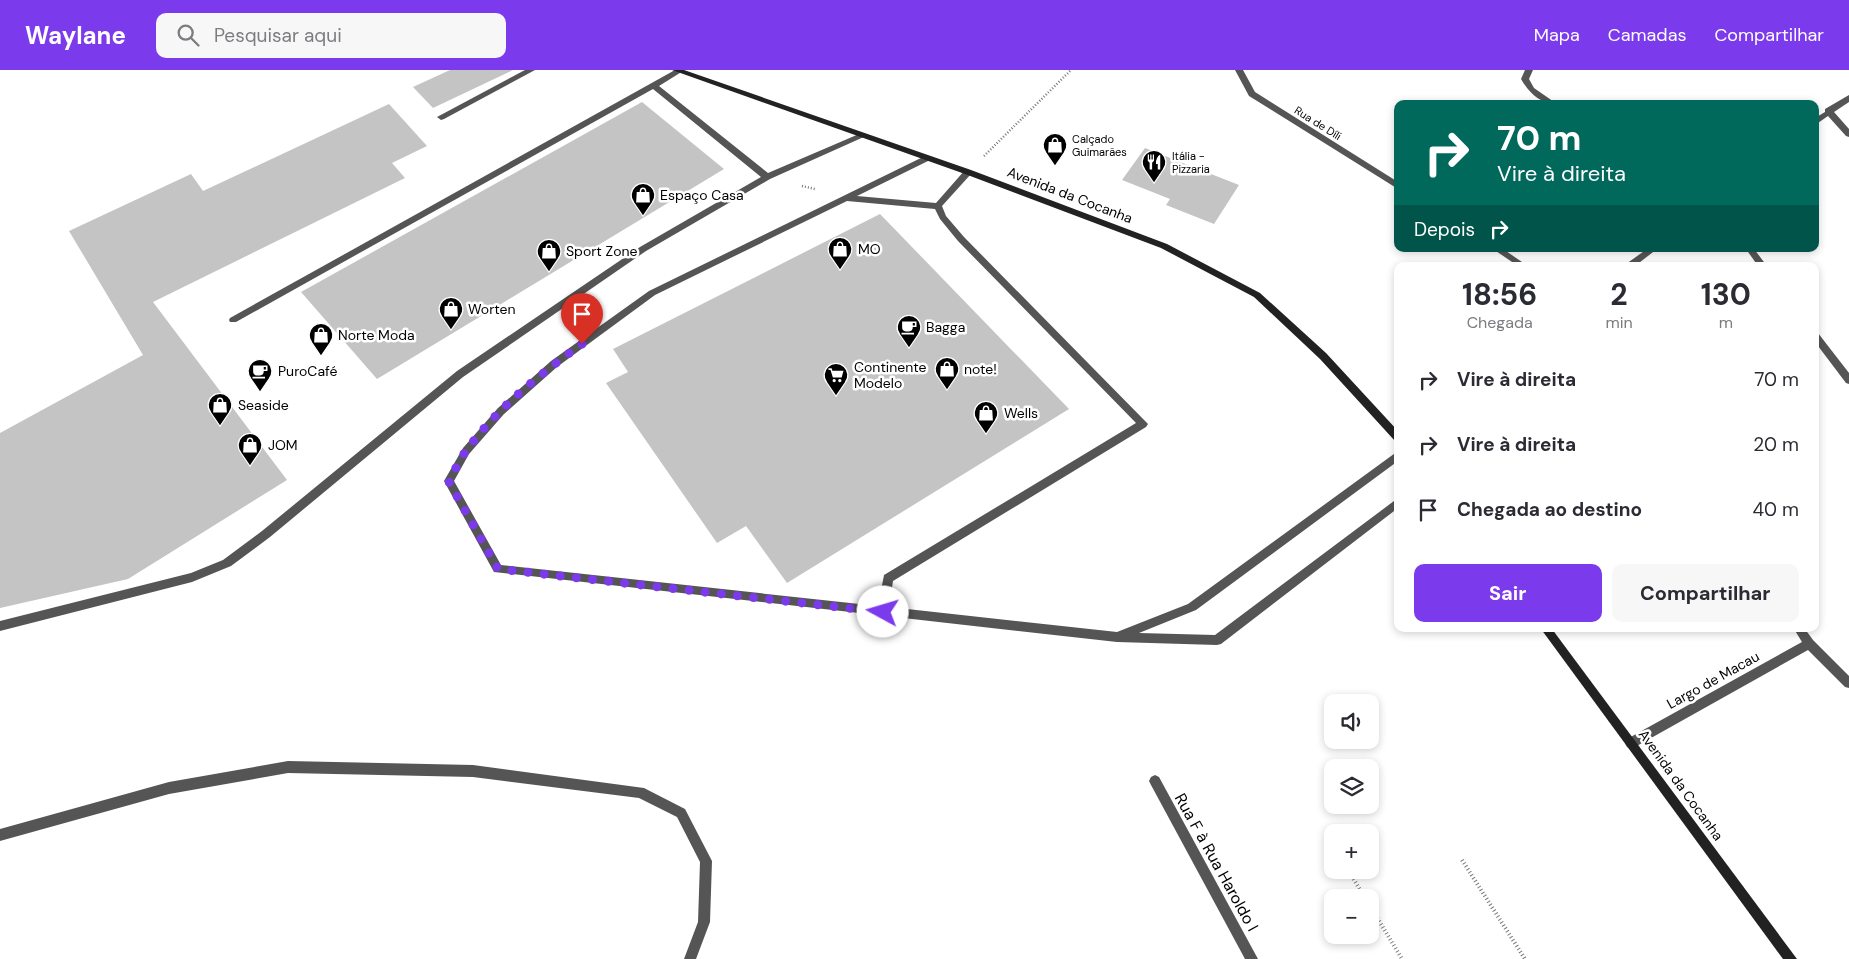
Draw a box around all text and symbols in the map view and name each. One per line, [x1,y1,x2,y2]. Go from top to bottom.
search box [156,13,506,58]
text: Waylane [25,20,126,51]
icon: search [174,21,202,49]
text: Pesquisar aqui [214,23,342,48]
text: Mapa [1534,23,1580,47]
text: Camadas [1608,23,1686,47]
text: Compartilhar [1714,23,1824,47]
street label: Rua de Díli [1292,103,1344,143]
text: 70 m [1497,115,1581,161]
icon: right [1414,120,1479,185]
shop icon: Calçado Guimarães [1042,132,1068,166]
place label: Calçado Guimarães [1072,132,1127,159]
restaurant icon: Itália - Pizzaria [1141,149,1167,183]
place label: Itália - Pizzaria [1172,149,1210,176]
text: Vire à direita [1497,159,1626,188]
street label: Avenida da Cocanha [1005,163,1135,227]
shop icon: Espaço Casa [630,182,656,216]
place label: Espaço Casa [660,186,744,204]
icon: right [1485,215,1513,243]
text: Depois [1414,217,1475,242]
shop icon: MO [827,236,853,270]
shop icon: Sport Zone [536,238,562,272]
place label: MO [858,240,881,258]
place label: Sport Zone [566,242,637,260]
text: 18:56 [1462,275,1537,314]
text: 2 [1610,275,1628,314]
text: 130 [1701,275,1751,314]
pin [561,293,603,344]
shop icon: Worten [438,296,464,330]
place label: Worten [468,300,516,318]
icon: arrive [568,300,596,328]
text: Chegada [1467,312,1533,333]
text: min [1605,312,1633,333]
text: m [1719,312,1733,333]
cafe icon: Bagga [896,314,922,348]
place label: Bagga [926,318,965,336]
shop icon: Norte Moda [308,322,334,356]
place label: Norte Moda [338,326,415,344]
shop icon: note! [934,356,960,390]
cafe icon: PuroCafé [247,358,273,392]
place label: Continente Modelo [854,358,927,392]
place label: note! [964,360,997,378]
place label: PuroCafé [278,362,337,380]
supermarket icon: Continente Modelo [823,362,849,396]
icon: right [1414,366,1442,394]
text: Vire à direita [1457,367,1576,392]
text: 70 m [1754,367,1799,392]
shop icon: Seaside [207,392,233,426]
place label: Seaside [238,396,289,414]
shop icon: Wells [973,400,999,434]
place label: Wells [1004,404,1038,422]
icon: right [1414,431,1442,459]
shop icon: JOM [237,432,263,466]
text: Vire à direita [1457,432,1576,457]
text: 20 m [1753,432,1799,457]
place label: JOM [268,436,298,454]
icon: arrive [1414,496,1442,524]
text: Chegada ao destino [1457,497,1642,522]
text: 40 m [1752,497,1799,522]
button: Sair [1414,564,1602,622]
button: Compartilhar [1612,564,1799,622]
position arrow [856,585,908,637]
street label: Largo de Macau [1664,647,1762,713]
map controls [1324,694,1379,944]
button: sound [1324,694,1379,749]
street label: Avenida da Cocanha [1635,726,1727,844]
button: layers [1324,759,1379,814]
street label: Rua F à Rua Haroldo I [1170,789,1263,935]
button: + [1324,824,1379,879]
button: − [1324,889,1379,944]

